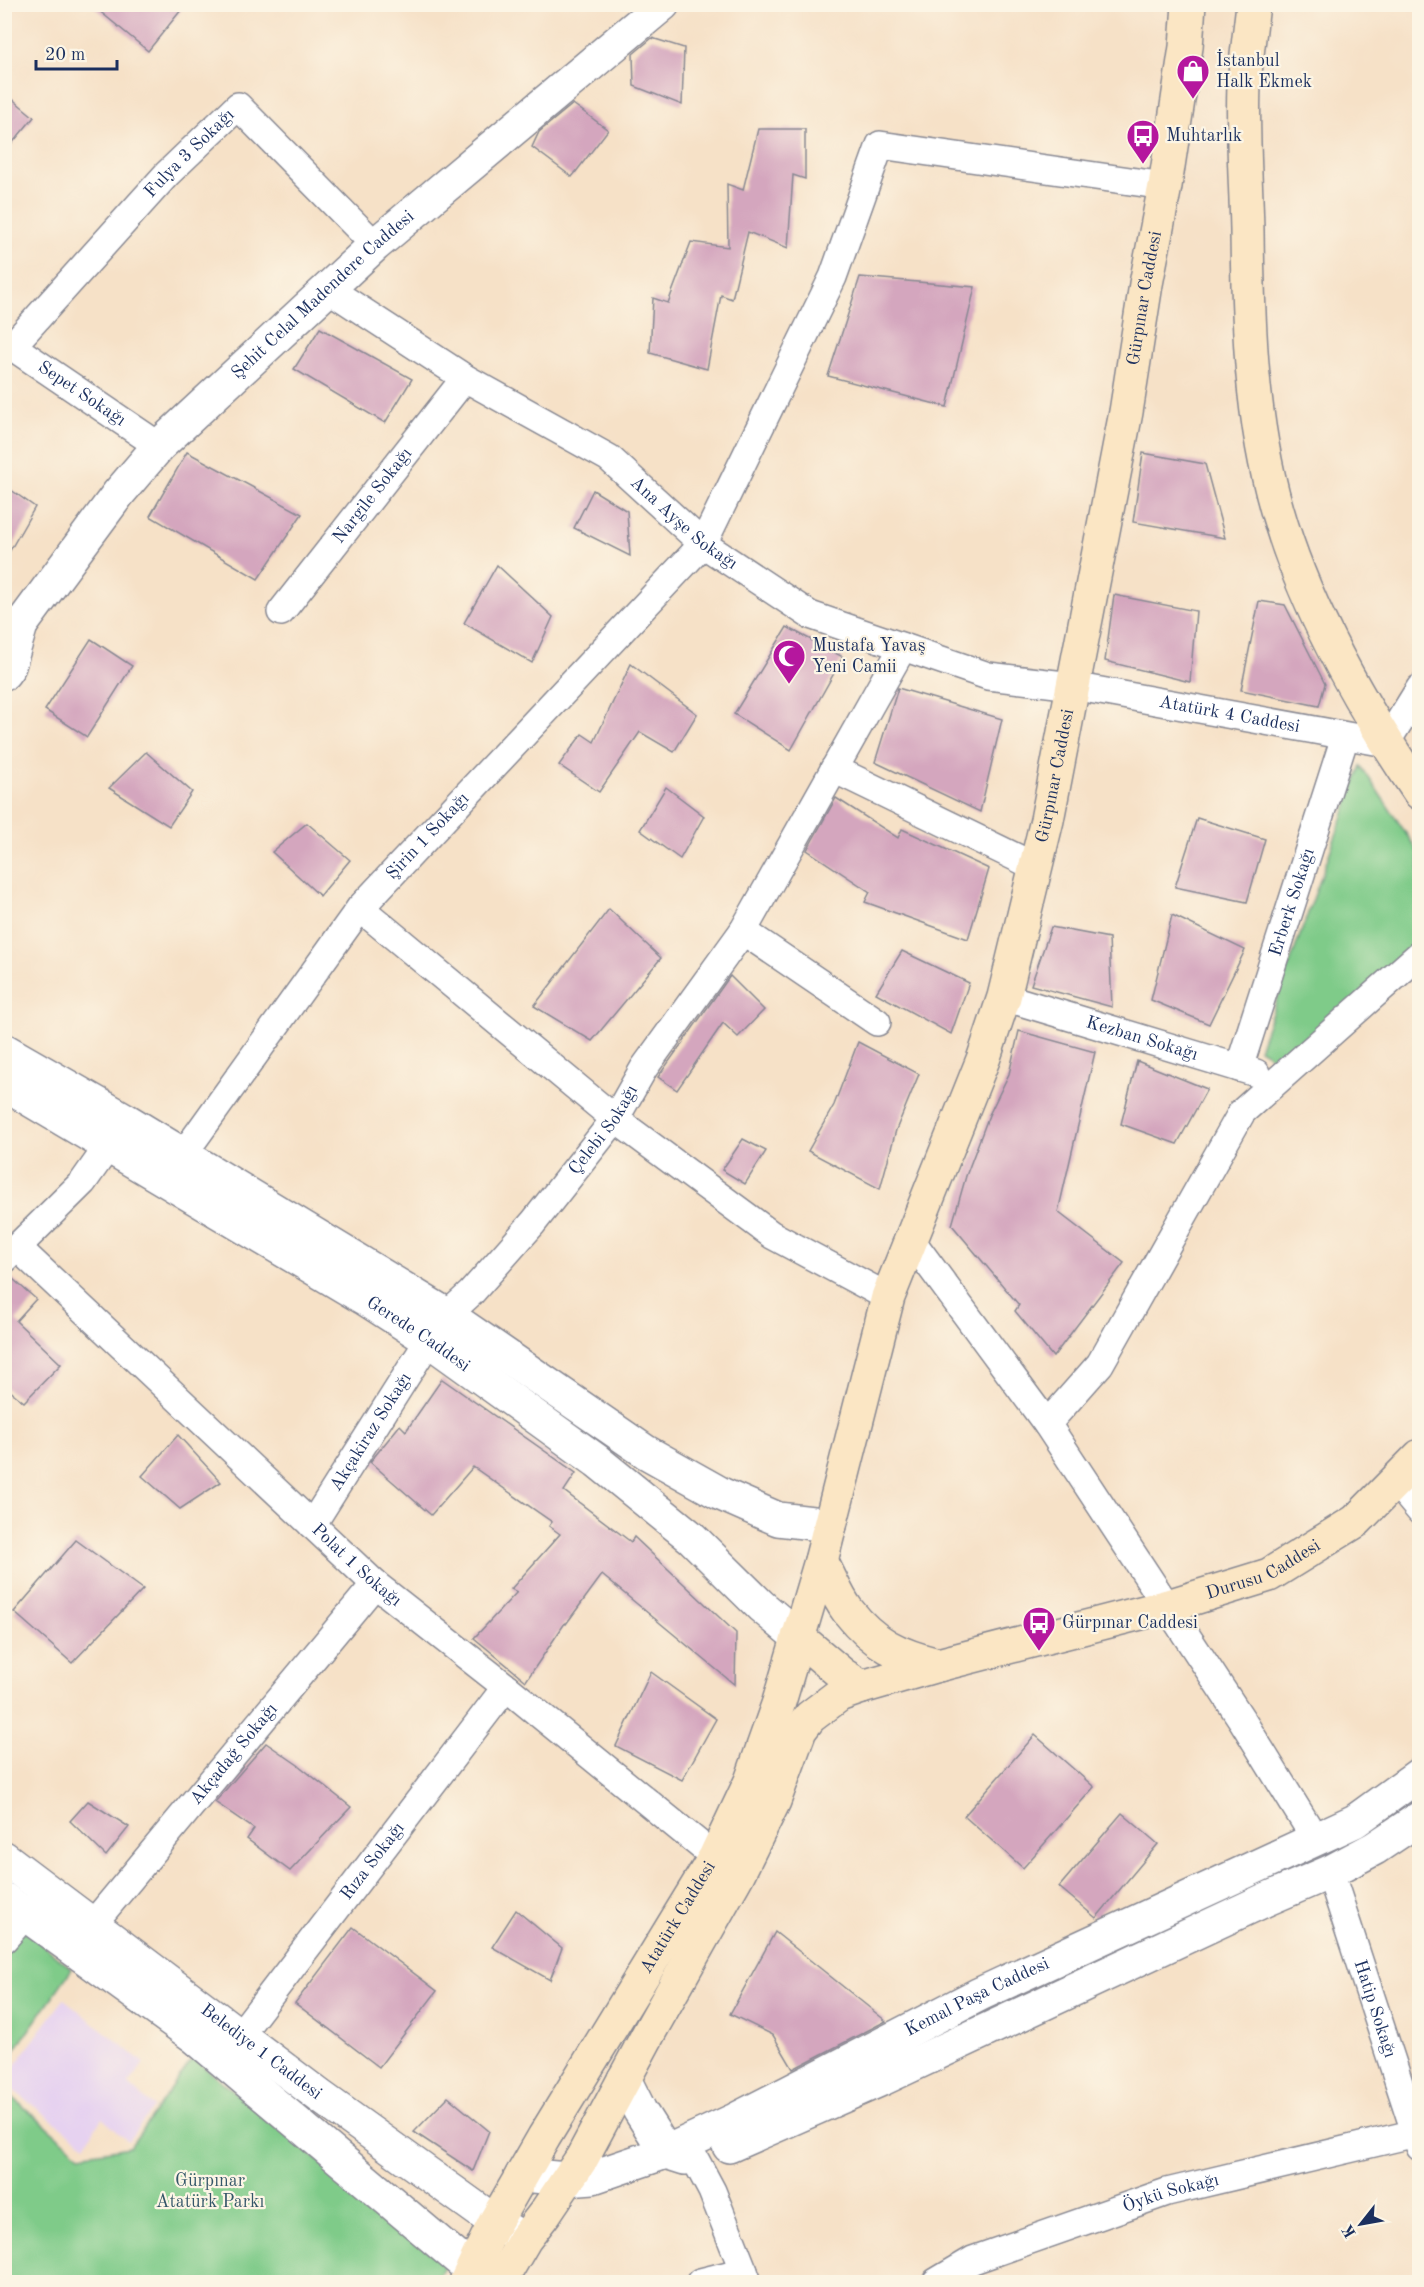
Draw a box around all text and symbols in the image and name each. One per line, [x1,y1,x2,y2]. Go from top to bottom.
scale bar [36,33,117,71]
text: 20 m [45,46,85,64]
place label: İstanbul Halk Ekmek [1216,49,1312,91]
shop icon: İstanbul Halk Ekmek [1175,53,1211,100]
street label: Fulya 3 Sokağı [141,106,238,201]
bus stop icon: Muhtarlık [1125,118,1161,165]
place label: Muhtarlık [1166,127,1242,145]
street label: Şehit Celal Madendere Caddesi [228,207,418,382]
street label: Gürpınar Caddesi [1124,229,1165,367]
street label: Sepet Sokağı [35,358,129,430]
street label: Nargile Sokağı [330,444,415,547]
street label: Ana Ayşe Sokağı [627,473,741,573]
place label: Mustafa Yavaş Yeni Camii [812,637,926,676]
mosque icon: Mustafa Yavaş Yeni Camii [771,638,807,685]
street label: Atatürk 4 Caddesi [1157,693,1301,736]
street label: Gürpınar Caddesi [1033,707,1077,845]
street label: Şirin 1 Sokağı [383,789,473,883]
street label: Erberk Sokağı [1266,846,1318,958]
street label: Kezban Sokağı [1084,1013,1200,1064]
street label: Çelebi Sokağı [566,1082,641,1178]
street label: Gerede Caddesi [363,1293,473,1375]
street label: Akçakiraz Sokağı [327,1369,415,1494]
street label: Polat 1 Sokağı [308,1520,405,1610]
street label: Durusu Caddesi [1204,1536,1324,1603]
bus stop icon: Gürpınar Caddesi [1021,1605,1057,1652]
place label: Gürpınar Caddesi [1062,1614,1198,1632]
street label: Akçadağ Sokağı [187,1700,281,1808]
street label: Rıza Sokağı [337,1819,408,1904]
street label: Atatürk Caddesi [637,1858,719,1977]
street label: Kemal Paşa Caddesi [902,1954,1052,2040]
street label: Hatip Sokağı [1350,1958,1399,2060]
street label: Belediye 1 Caddesi [197,2001,325,2103]
street label: Öykü Sokağı [1119,2171,1221,2216]
park label: Gürpınar Atatürk Parkı [156,2172,264,2211]
north arrow [1331,2194,1391,2254]
text: K [1340,2221,1360,2240]

